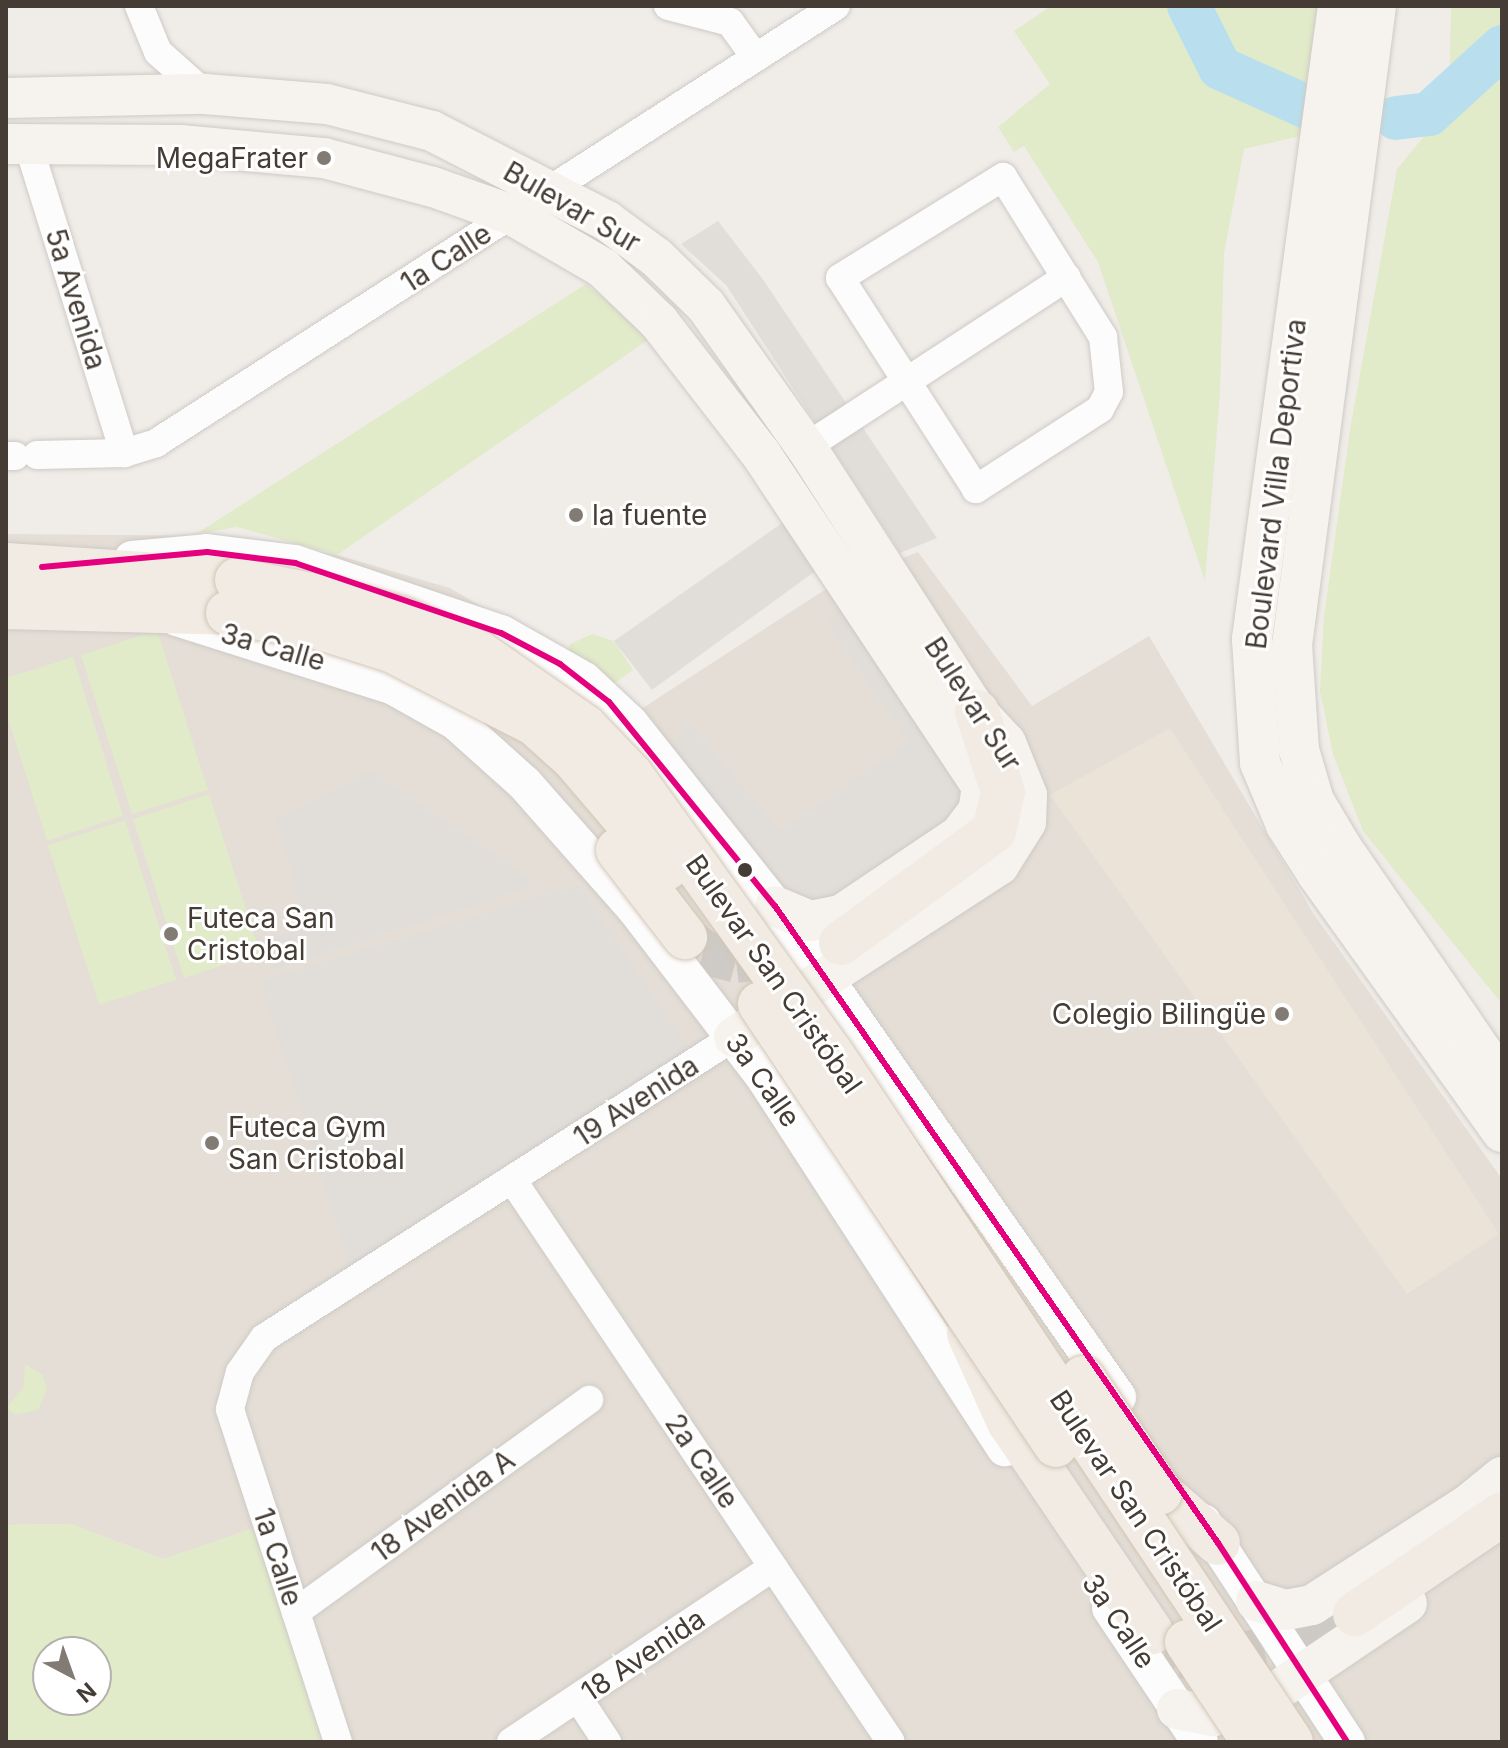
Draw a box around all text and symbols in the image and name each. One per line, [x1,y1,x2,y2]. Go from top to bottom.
place label: MegaFrater [156,141,308,175]
marker: MegaFrater [315,149,333,167]
street label: Bulevar Sur [498,154,646,260]
street label: 1a Calle [394,216,498,300]
street label: 5a Avenida [39,224,113,374]
street label: Boulevard Villa Deportiva [1239,317,1313,651]
place label: la fuente [592,498,707,532]
marker: la fuente [567,506,585,524]
street label: 3a Calle [217,616,329,678]
street label: Bulevar Sur [917,631,1029,777]
street label: Bulevar San Cristóbal [679,848,869,1100]
unlabelled marker [737,862,753,878]
place label: Futeca San Cristobal [187,901,334,967]
marker: Futeca San Cristobal [162,925,180,943]
place label: Colegio Bilingüe [1052,997,1266,1031]
marker: Colegio Bilingüe [1273,1005,1291,1023]
street label: 3a Calle [719,1027,807,1133]
street label: 19 Avenida [567,1048,705,1154]
place label: Futeca Gym San Cristobal [228,1110,405,1176]
marker: Futeca Gym San Cristobal [203,1134,221,1152]
street label: Bulevar San Cristóbal [1043,1384,1229,1638]
street label: 2a Calle [658,1407,746,1515]
street label: 18 Avenida A [365,1443,521,1569]
street label: 1a Calle [246,1504,310,1610]
street label: 3a Calle [1075,1567,1163,1675]
street label: 18 Avenida [575,1601,711,1709]
north arrow [32,1636,112,1716]
text: N [72,1677,101,1708]

